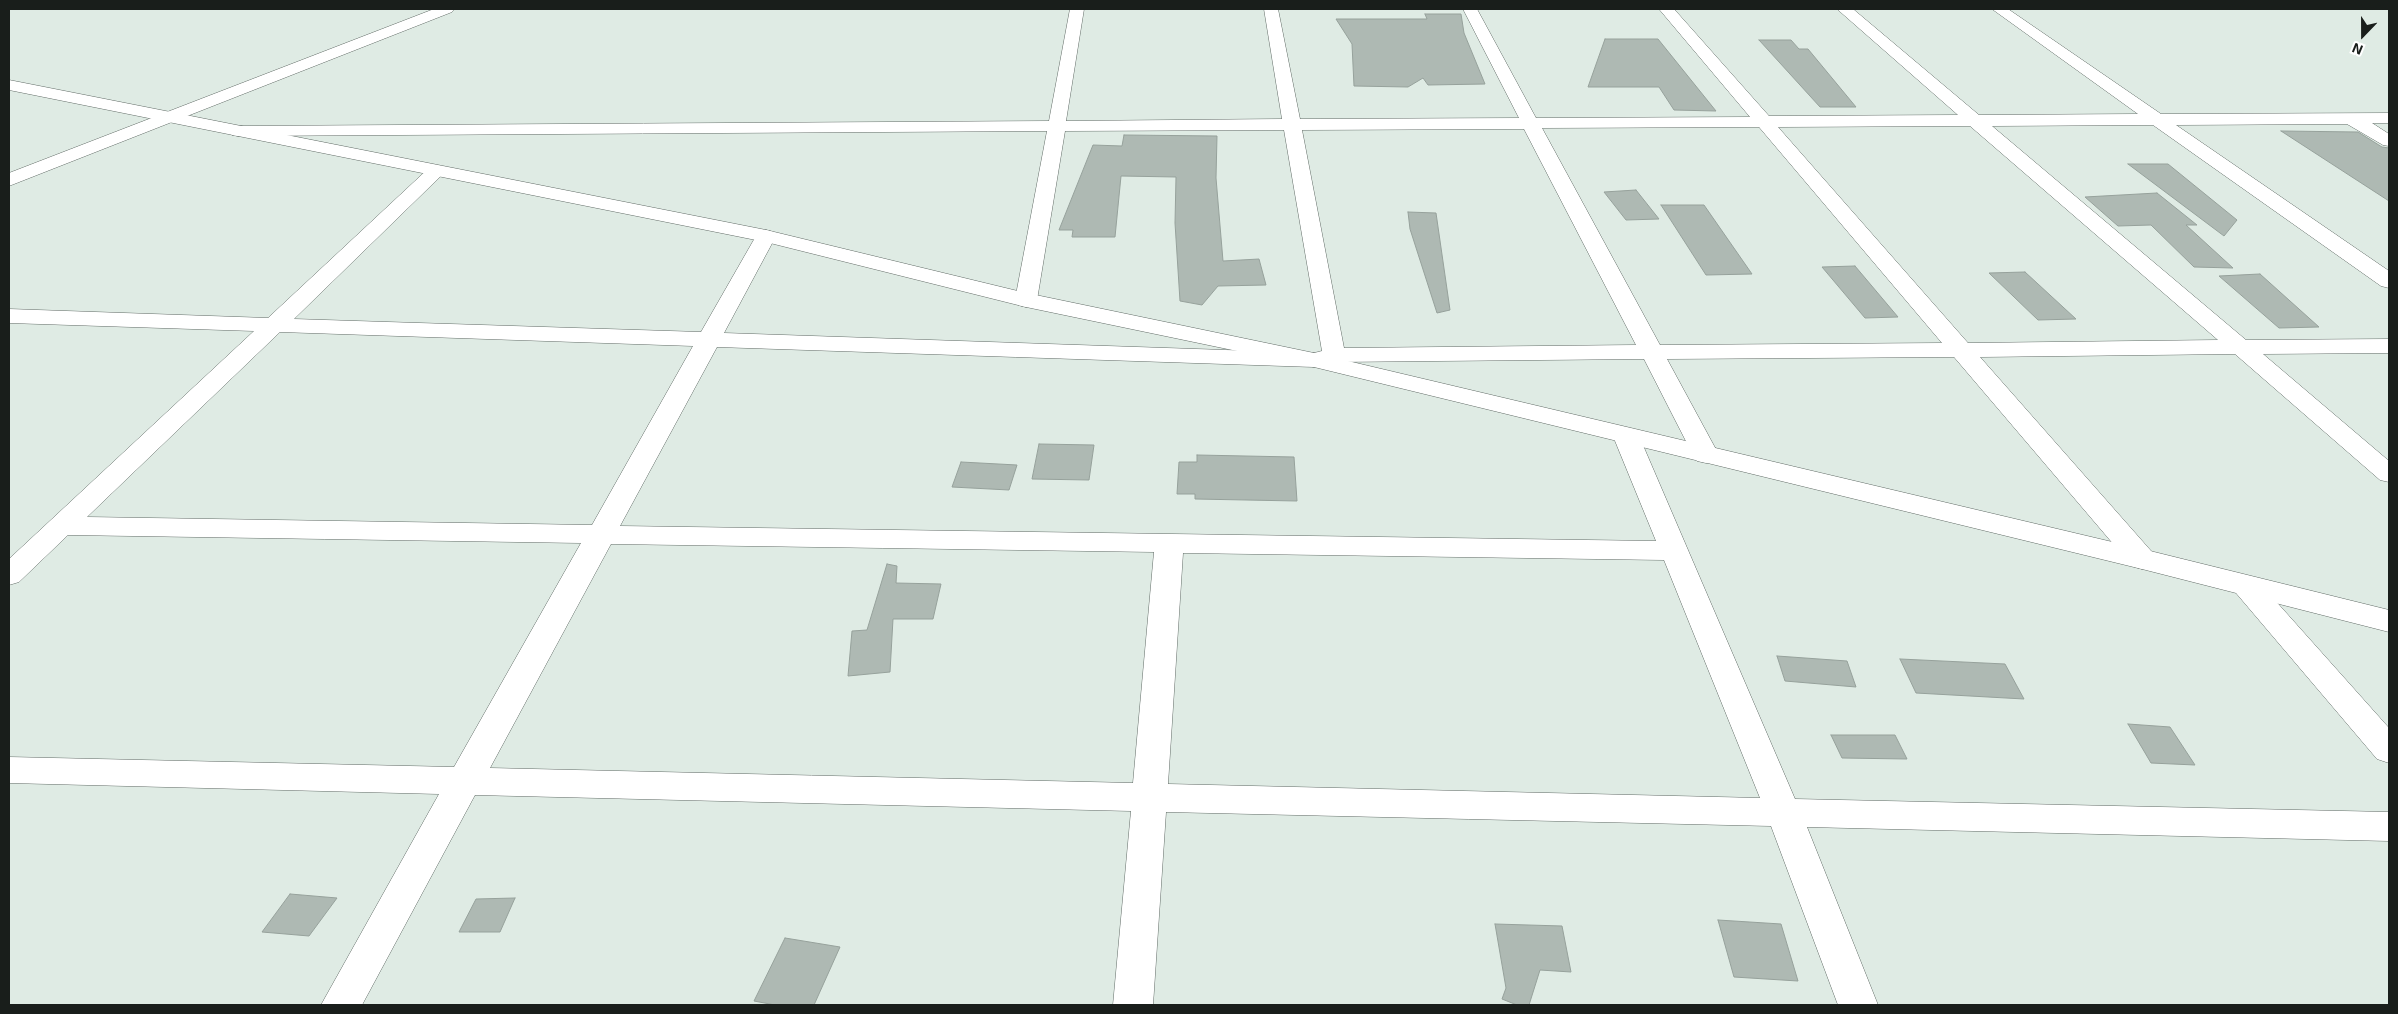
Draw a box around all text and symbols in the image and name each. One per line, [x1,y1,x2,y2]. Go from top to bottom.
north arrow [2338,10,2388,60]
text: N [2349,40,2365,59]

